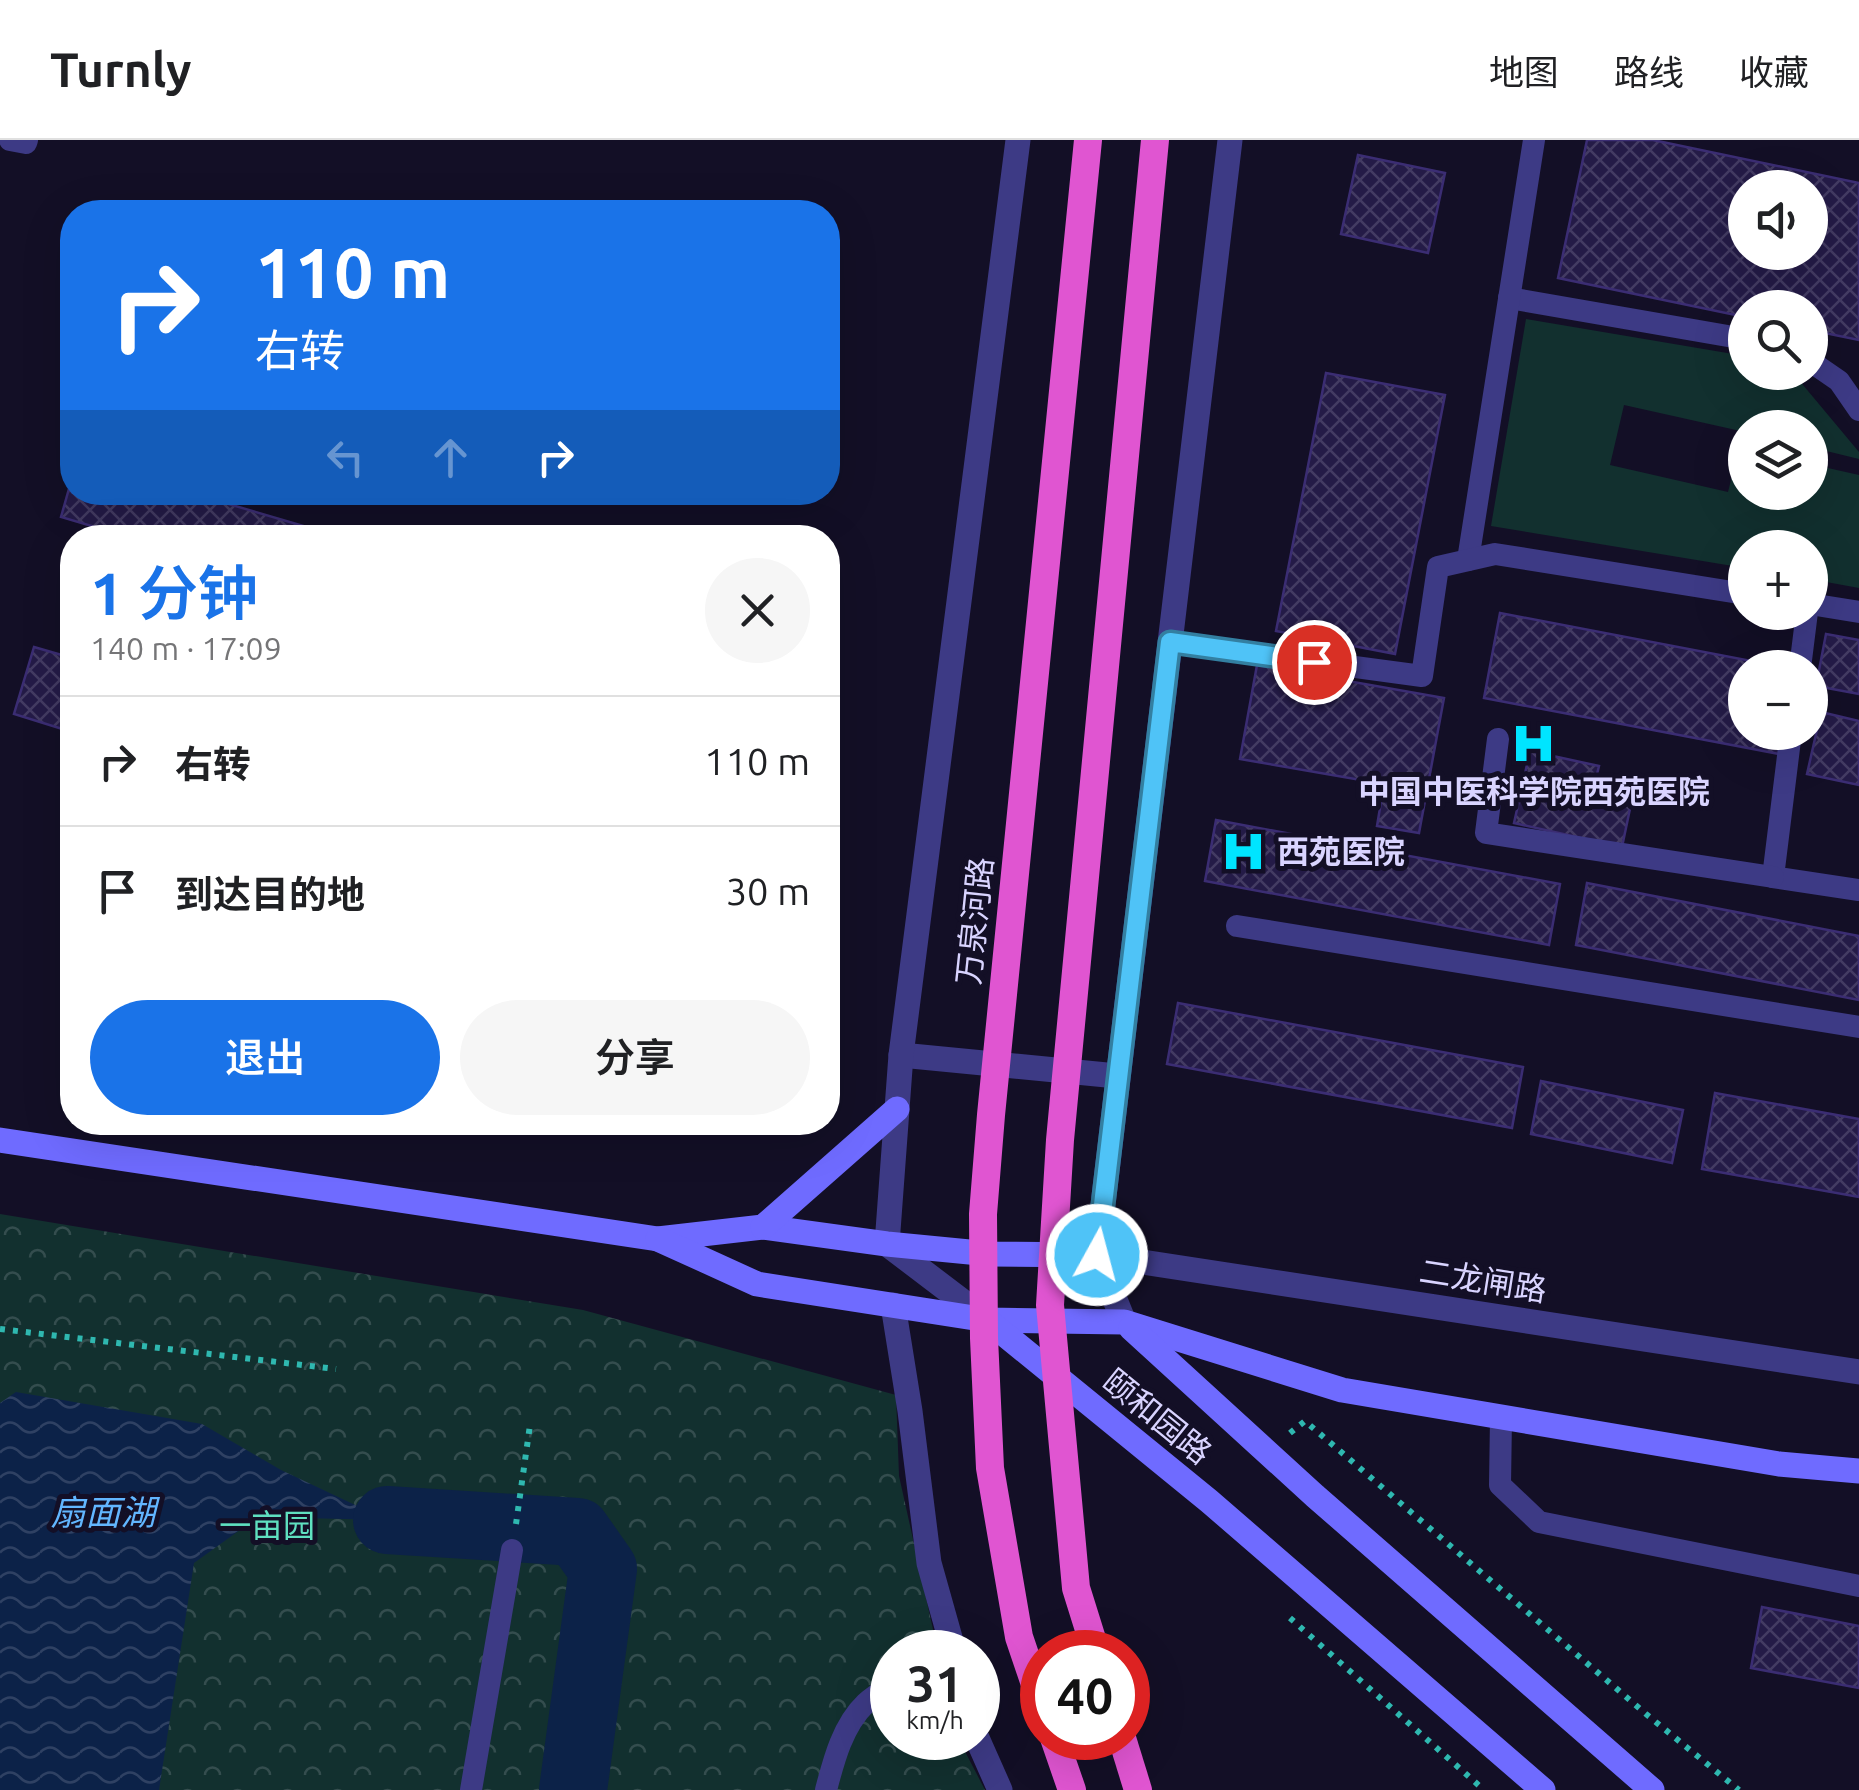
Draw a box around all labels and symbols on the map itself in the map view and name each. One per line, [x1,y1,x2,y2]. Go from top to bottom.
pin [1272,620,1357,705]
hospital icon: 中国中医科学院西苑医院 [1510,720,1558,768]
place label: 中国中医科学院西苑医院 [1358,773,1710,809]
hospital icon: 西苑医院 [1220,828,1268,876]
place label: 西苑医院 [1277,833,1405,869]
street label: 万泉河路 [949,855,999,986]
position arrow [1045,1203,1149,1307]
street label: 二龙闸路 [1417,1252,1549,1308]
street label: 颐和园路 [1097,1362,1219,1470]
water label: 扇面湖 [50,1492,160,1532]
park label: 一亩园 [219,1507,315,1543]
speed limit sign: 40 [1020,1630,1150,1760]

